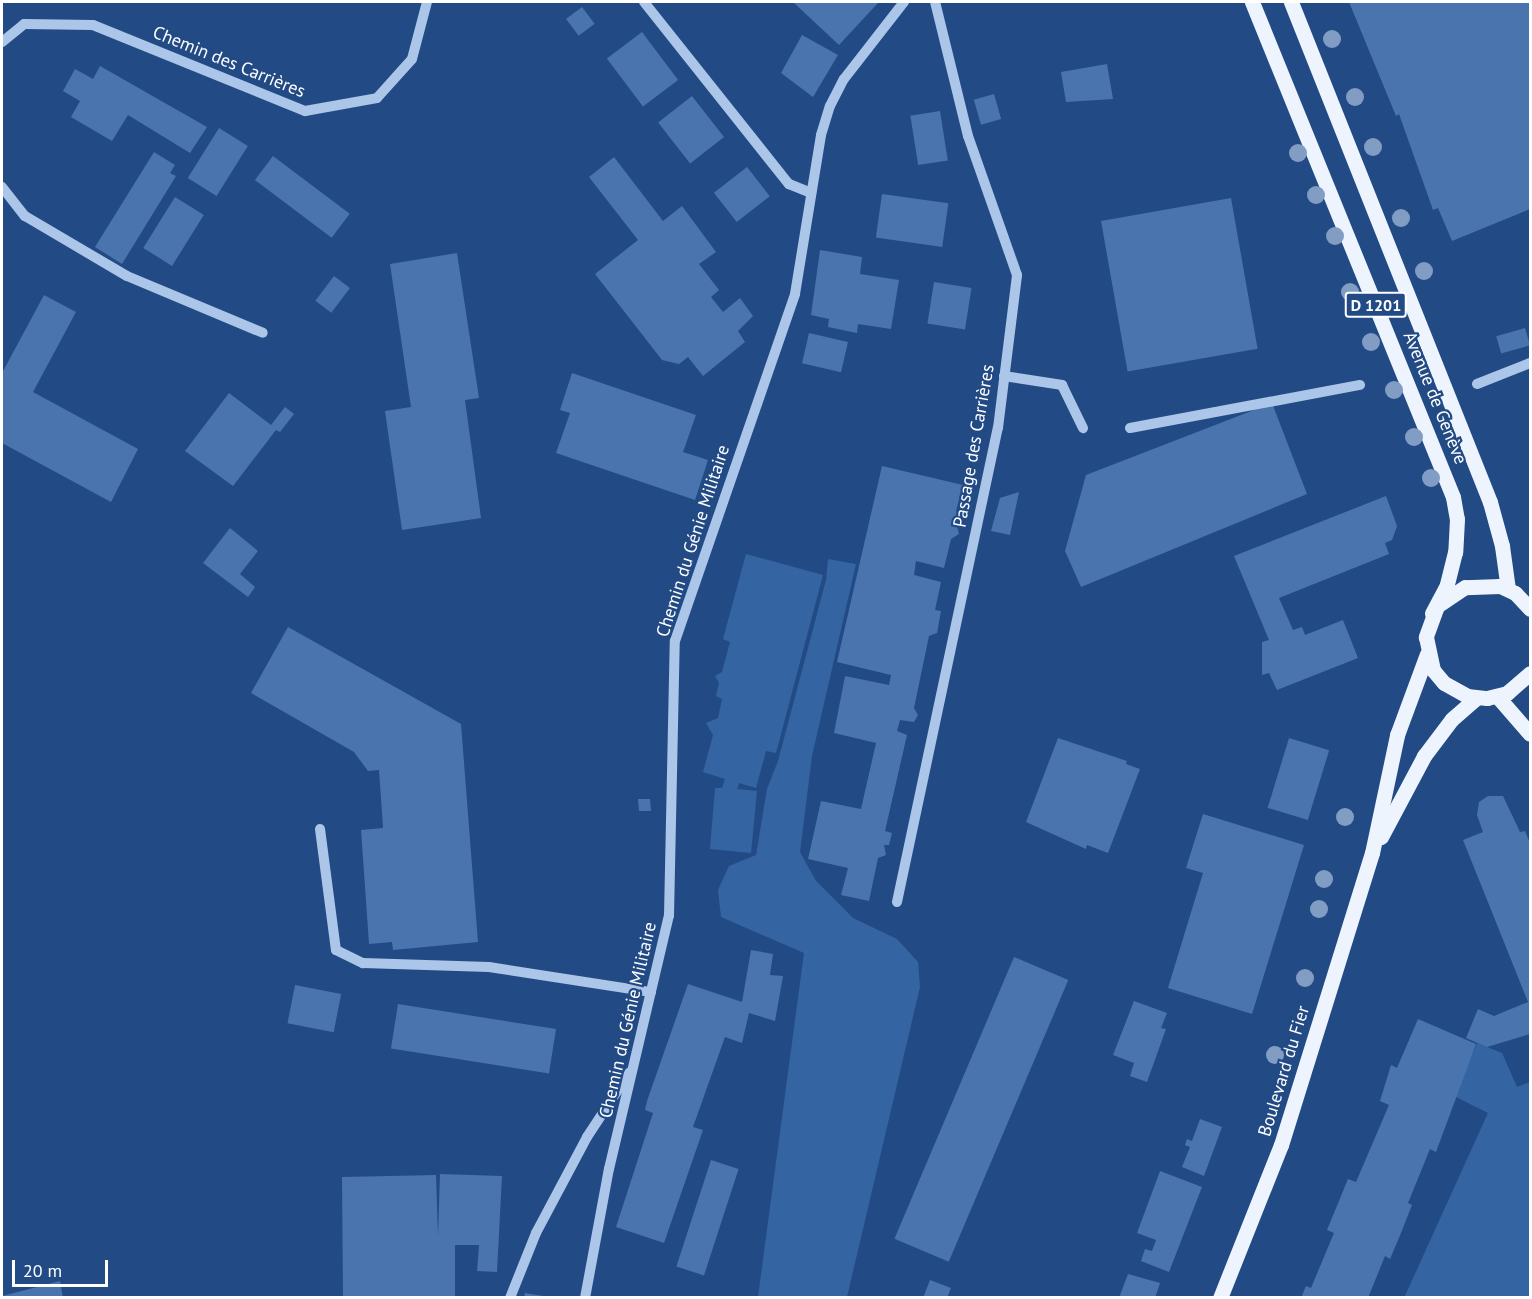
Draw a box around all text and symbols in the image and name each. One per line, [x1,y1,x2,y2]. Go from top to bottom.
street label: Chemin des Carrières [150,22,308,102]
road number: D 1201 [1344,292,1408,318]
street label: Avenue de Genève [1399,329,1471,467]
street label: Passage des Carrières [949,363,999,529]
street label: Chemin du Génie Militaire [652,442,734,640]
street label: Chemin du Génie Militaire [595,920,661,1120]
street label: Boulevard du Fier [1254,1003,1314,1139]
scale bar [15,1248,111,1286]
text: 20 m [23,1259,62,1282]

